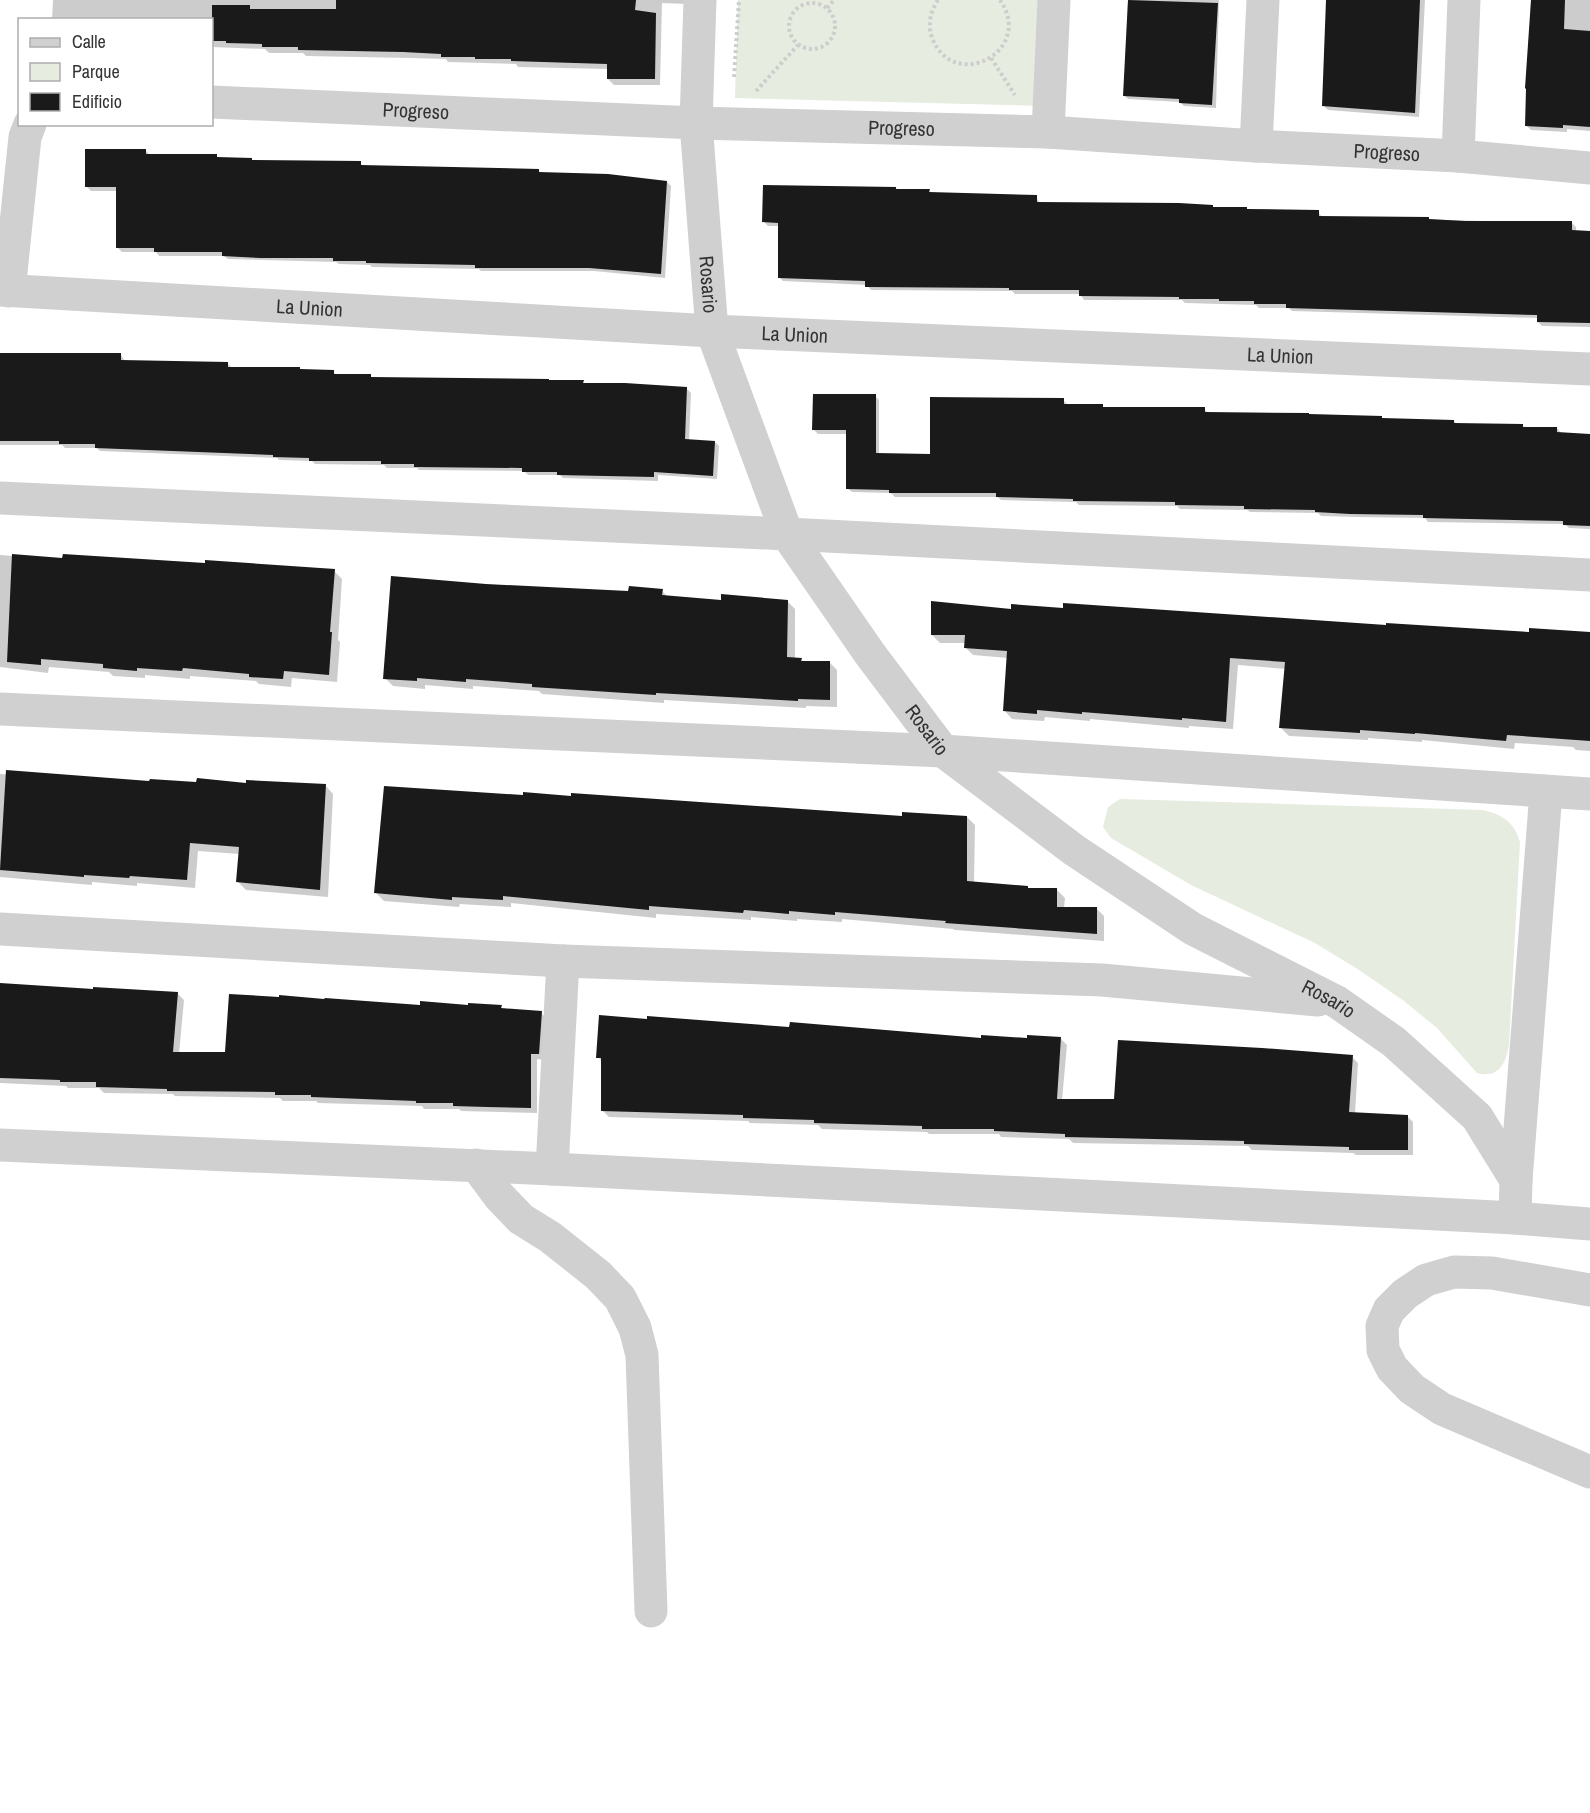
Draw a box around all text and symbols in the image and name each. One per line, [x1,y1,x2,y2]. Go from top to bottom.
legend [18,18,213,126]
text: Calle [72,29,106,54]
text: Parque [72,59,120,84]
text: Edificio [72,89,122,114]
street label: Progreso [382,95,450,125]
street label: Progreso [868,113,935,142]
street label: Progreso [1353,137,1421,167]
street label: Rosario [693,255,725,314]
street label: La Union [275,292,344,323]
street label: La Union [761,319,829,349]
street label: La Union [1246,340,1314,370]
street label: Rosario [899,699,956,761]
street label: Rosario [1298,973,1361,1024]

